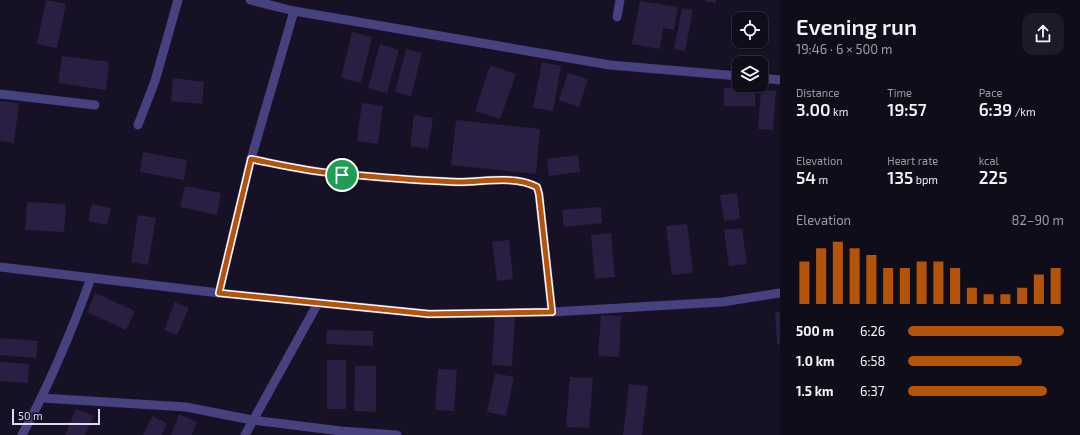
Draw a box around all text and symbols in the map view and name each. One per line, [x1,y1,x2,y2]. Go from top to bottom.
map controls [732,12,768,92]
button: locate [732,12,768,48]
text: Evening run [796,13,917,39]
button: share [1022,13,1064,55]
text: 19:46 · 6 × 500 m [796,41,892,57]
button: layers [732,56,768,92]
text: Distance [796,86,839,99]
text: Time [887,86,912,99]
text: Pace [979,86,1002,99]
text: 3.00 [796,99,831,119]
text: 19:57 [887,99,927,119]
text: 6:39 [979,99,1012,119]
text: km [831,105,848,118]
text: /km [1012,105,1036,118]
text: Elevation [796,154,843,167]
text: Heart rate [887,154,938,167]
text: kcal [979,154,999,167]
pin [325,158,359,192]
icon: arrive [331,164,353,186]
text: 54 [796,167,816,187]
text: 135 [887,167,913,187]
text: 225 [979,167,1007,187]
text: m [816,173,828,186]
text: bpm [913,173,938,186]
text: Elevation [796,212,851,228]
text: 82–90 m [1012,212,1064,228]
text: 500 m [796,323,834,339]
text: 6:26 [860,323,885,339]
text: 1.0 km [796,353,835,369]
text: 6:58 [860,353,885,369]
text: 1.5 km [796,383,834,399]
text: 6:37 [860,383,884,399]
scale bar [12,407,100,426]
text: 50 m [18,409,43,422]

